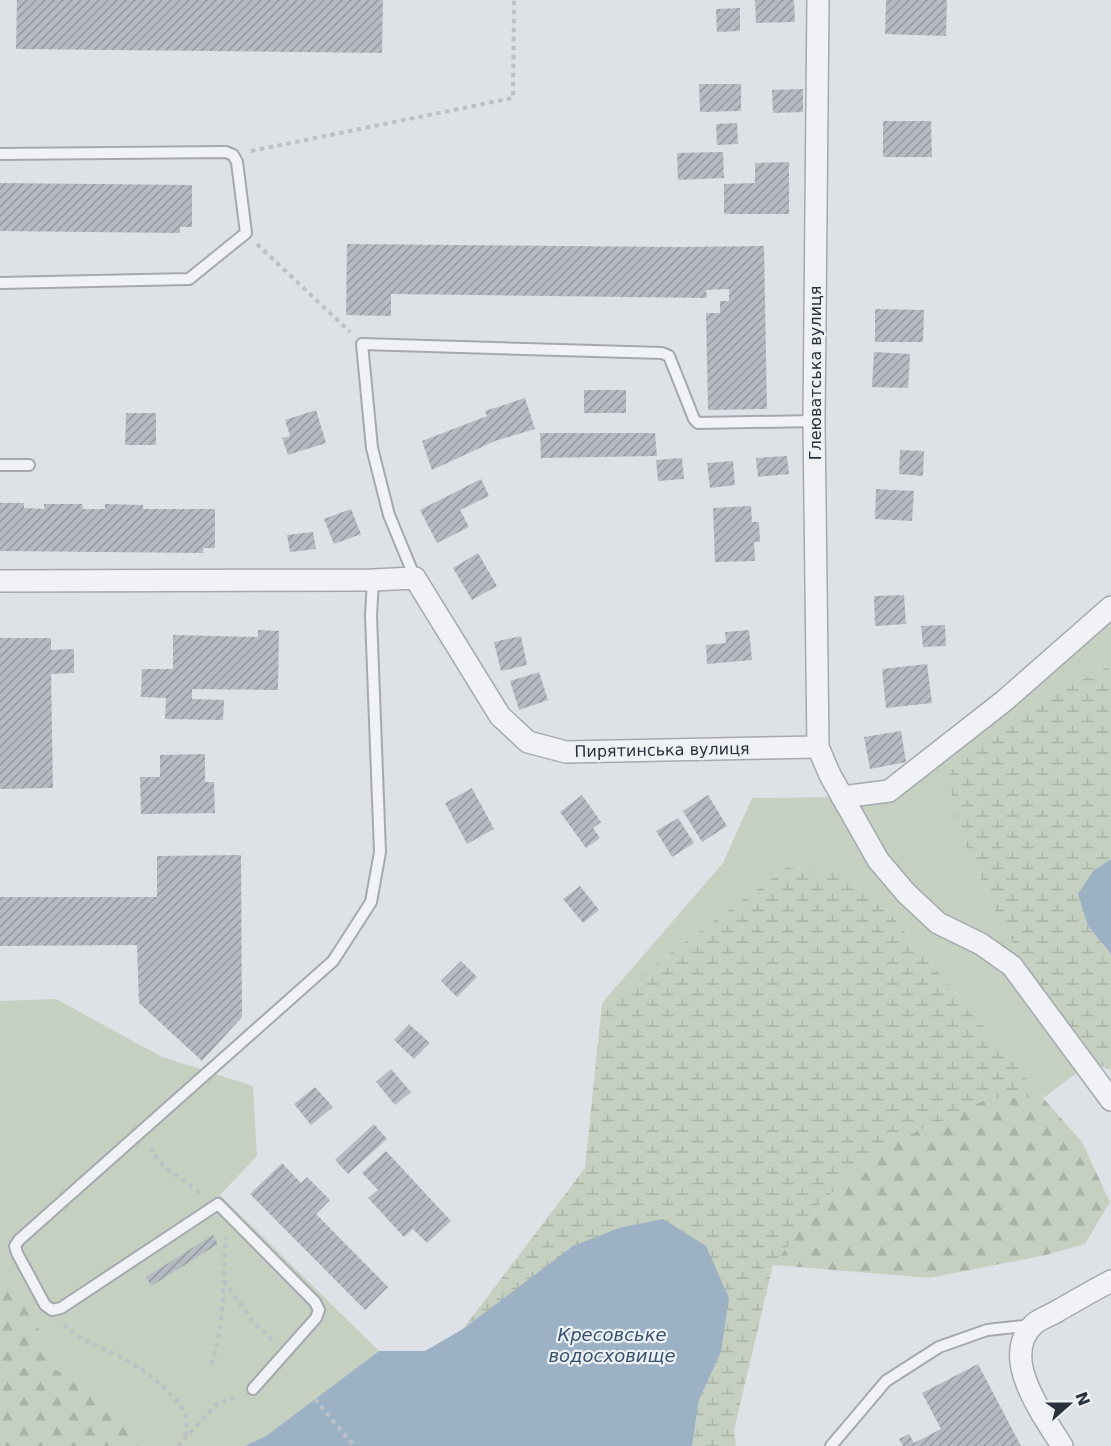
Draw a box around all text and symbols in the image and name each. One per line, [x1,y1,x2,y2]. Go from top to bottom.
street label: Глеюватська вулиця [806,286,825,460]
street label: Пирятинська вулиця [574,739,750,761]
water label: Кресовське водосховище [549,1324,675,1366]
north arrow [1039,1374,1099,1434]
text: N [1071,1389,1094,1408]

